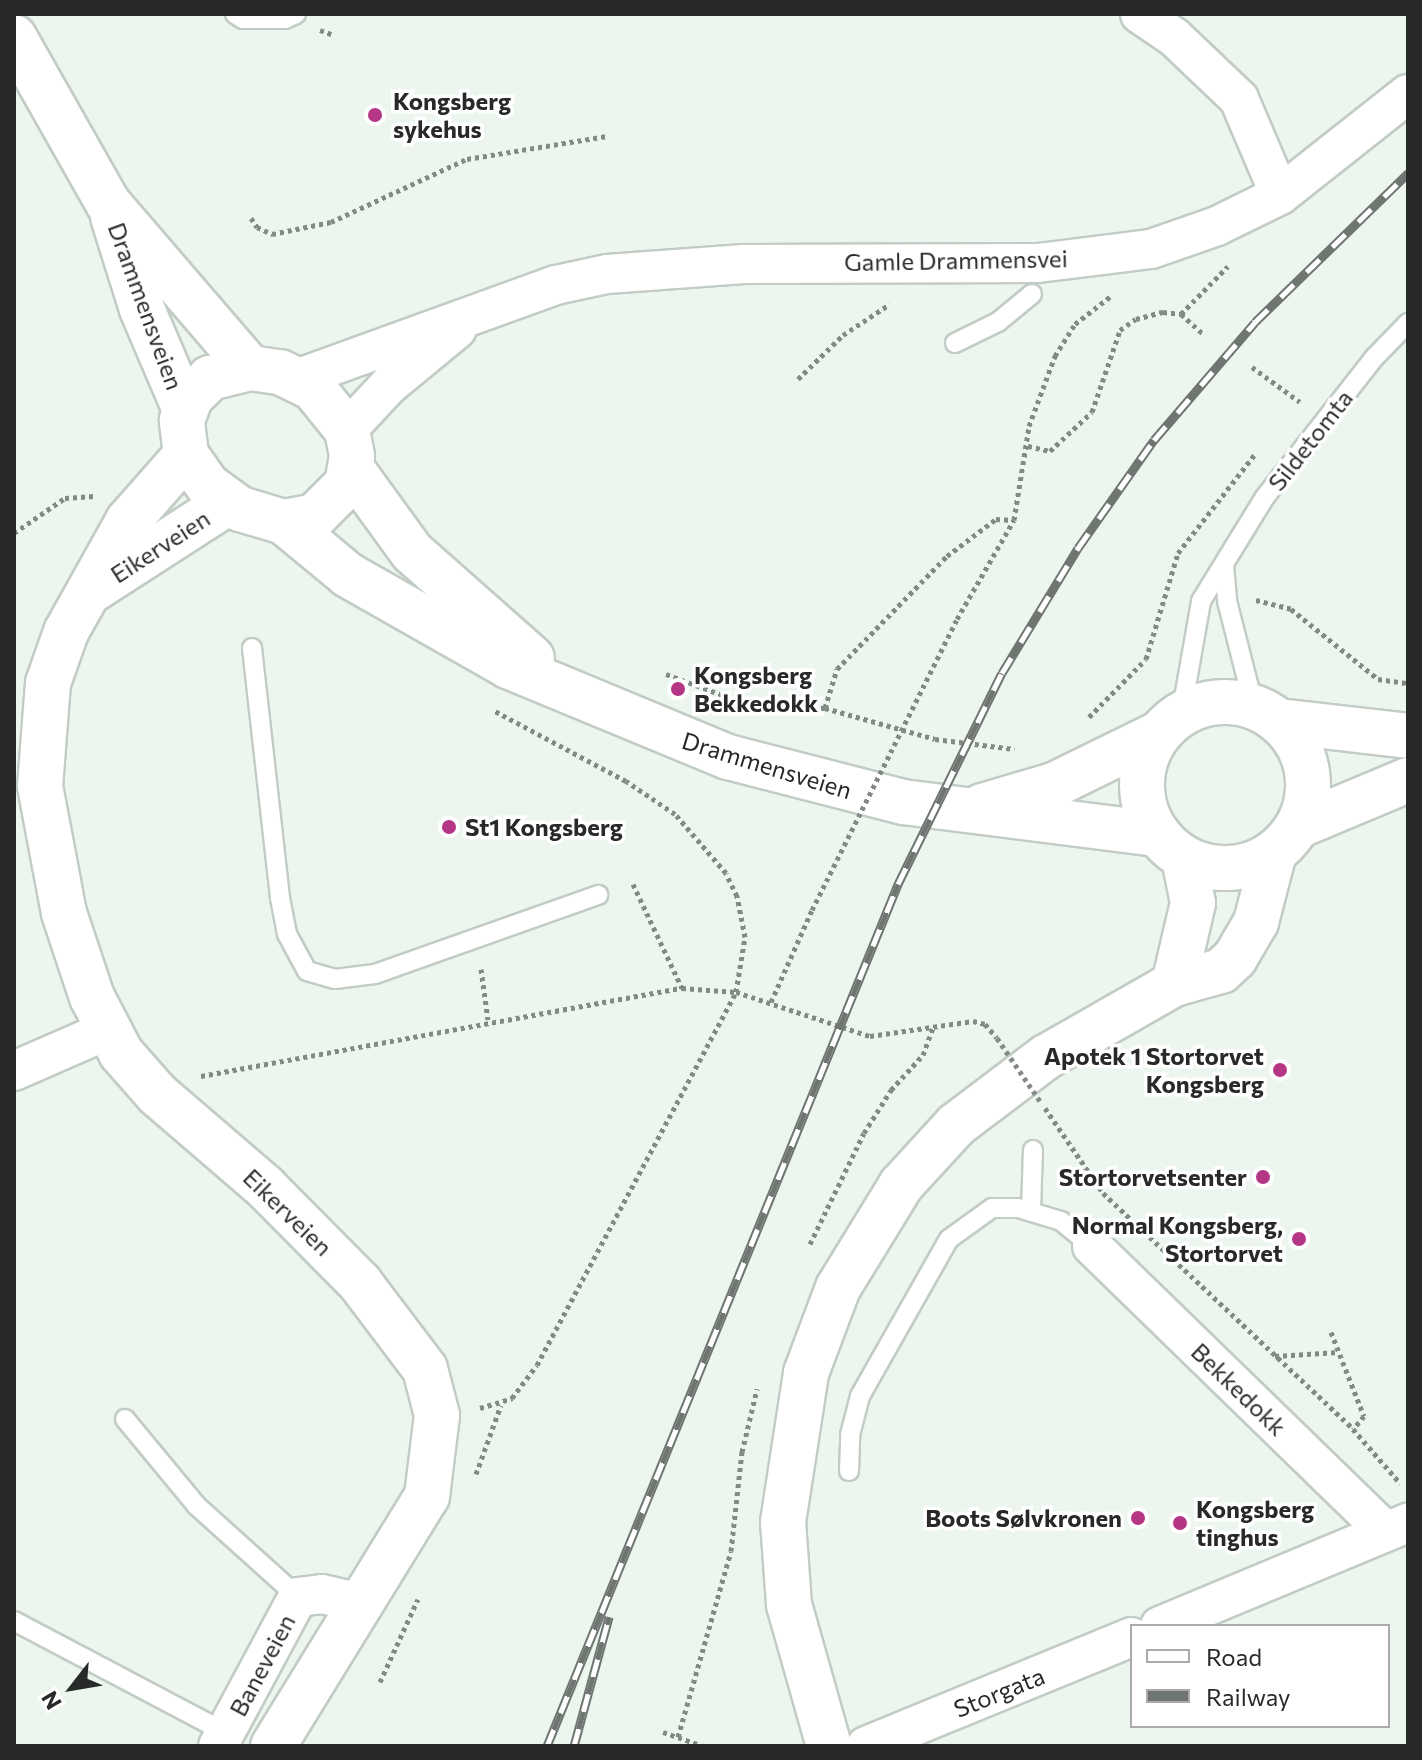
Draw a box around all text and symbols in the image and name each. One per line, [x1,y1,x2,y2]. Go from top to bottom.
place label: Kongsberg sykehus [393,87,511,143]
marker: Kongsberg sykehus [364,104,386,126]
street label: Drammensveien [102,219,190,393]
street label: Gamle Drammensvei [844,244,1068,276]
street label: Sildetomta [1262,384,1358,496]
street label: Eikerveien [105,503,215,589]
place label: Kongsberg Bekkedokk [694,661,818,717]
marker: Kongsberg Bekkedokk [669,680,687,698]
street label: Drammensveien [679,726,855,804]
place label: St1 Kongsberg [465,813,623,841]
marker: St1 Kongsberg [440,818,458,836]
place label: Apotek 1 Stortorvet Kongsberg [1044,1042,1264,1098]
marker: Apotek 1 Stortorvet Kongsberg [1271,1061,1289,1079]
street label: Eikerveien [238,1163,338,1261]
place label: Stortorvetsenter [1059,1163,1247,1191]
marker: Stortorvetsenter [1254,1168,1272,1186]
place label: Normal Kongsberg, Stortorvet [1072,1211,1283,1267]
marker: Normal Kongsberg, Stortorvet [1290,1230,1308,1248]
street label: Bekkedokk [1186,1337,1292,1441]
place label: Kongsberg tinghus [1196,1495,1314,1551]
place label: Boots Sølvkronen [925,1504,1122,1532]
marker: Boots Sølvkronen [1129,1509,1147,1527]
marker: Kongsberg tinghus [1171,1514,1189,1532]
street label: Baneveien [223,1609,301,1721]
legend [1130,1624,1390,1728]
text: Road [1206,1642,1262,1671]
north arrow [32,1648,112,1728]
street label: Storgata [949,1661,1049,1723]
text: Railway [1206,1682,1291,1711]
text: N [35,1687,67,1715]

